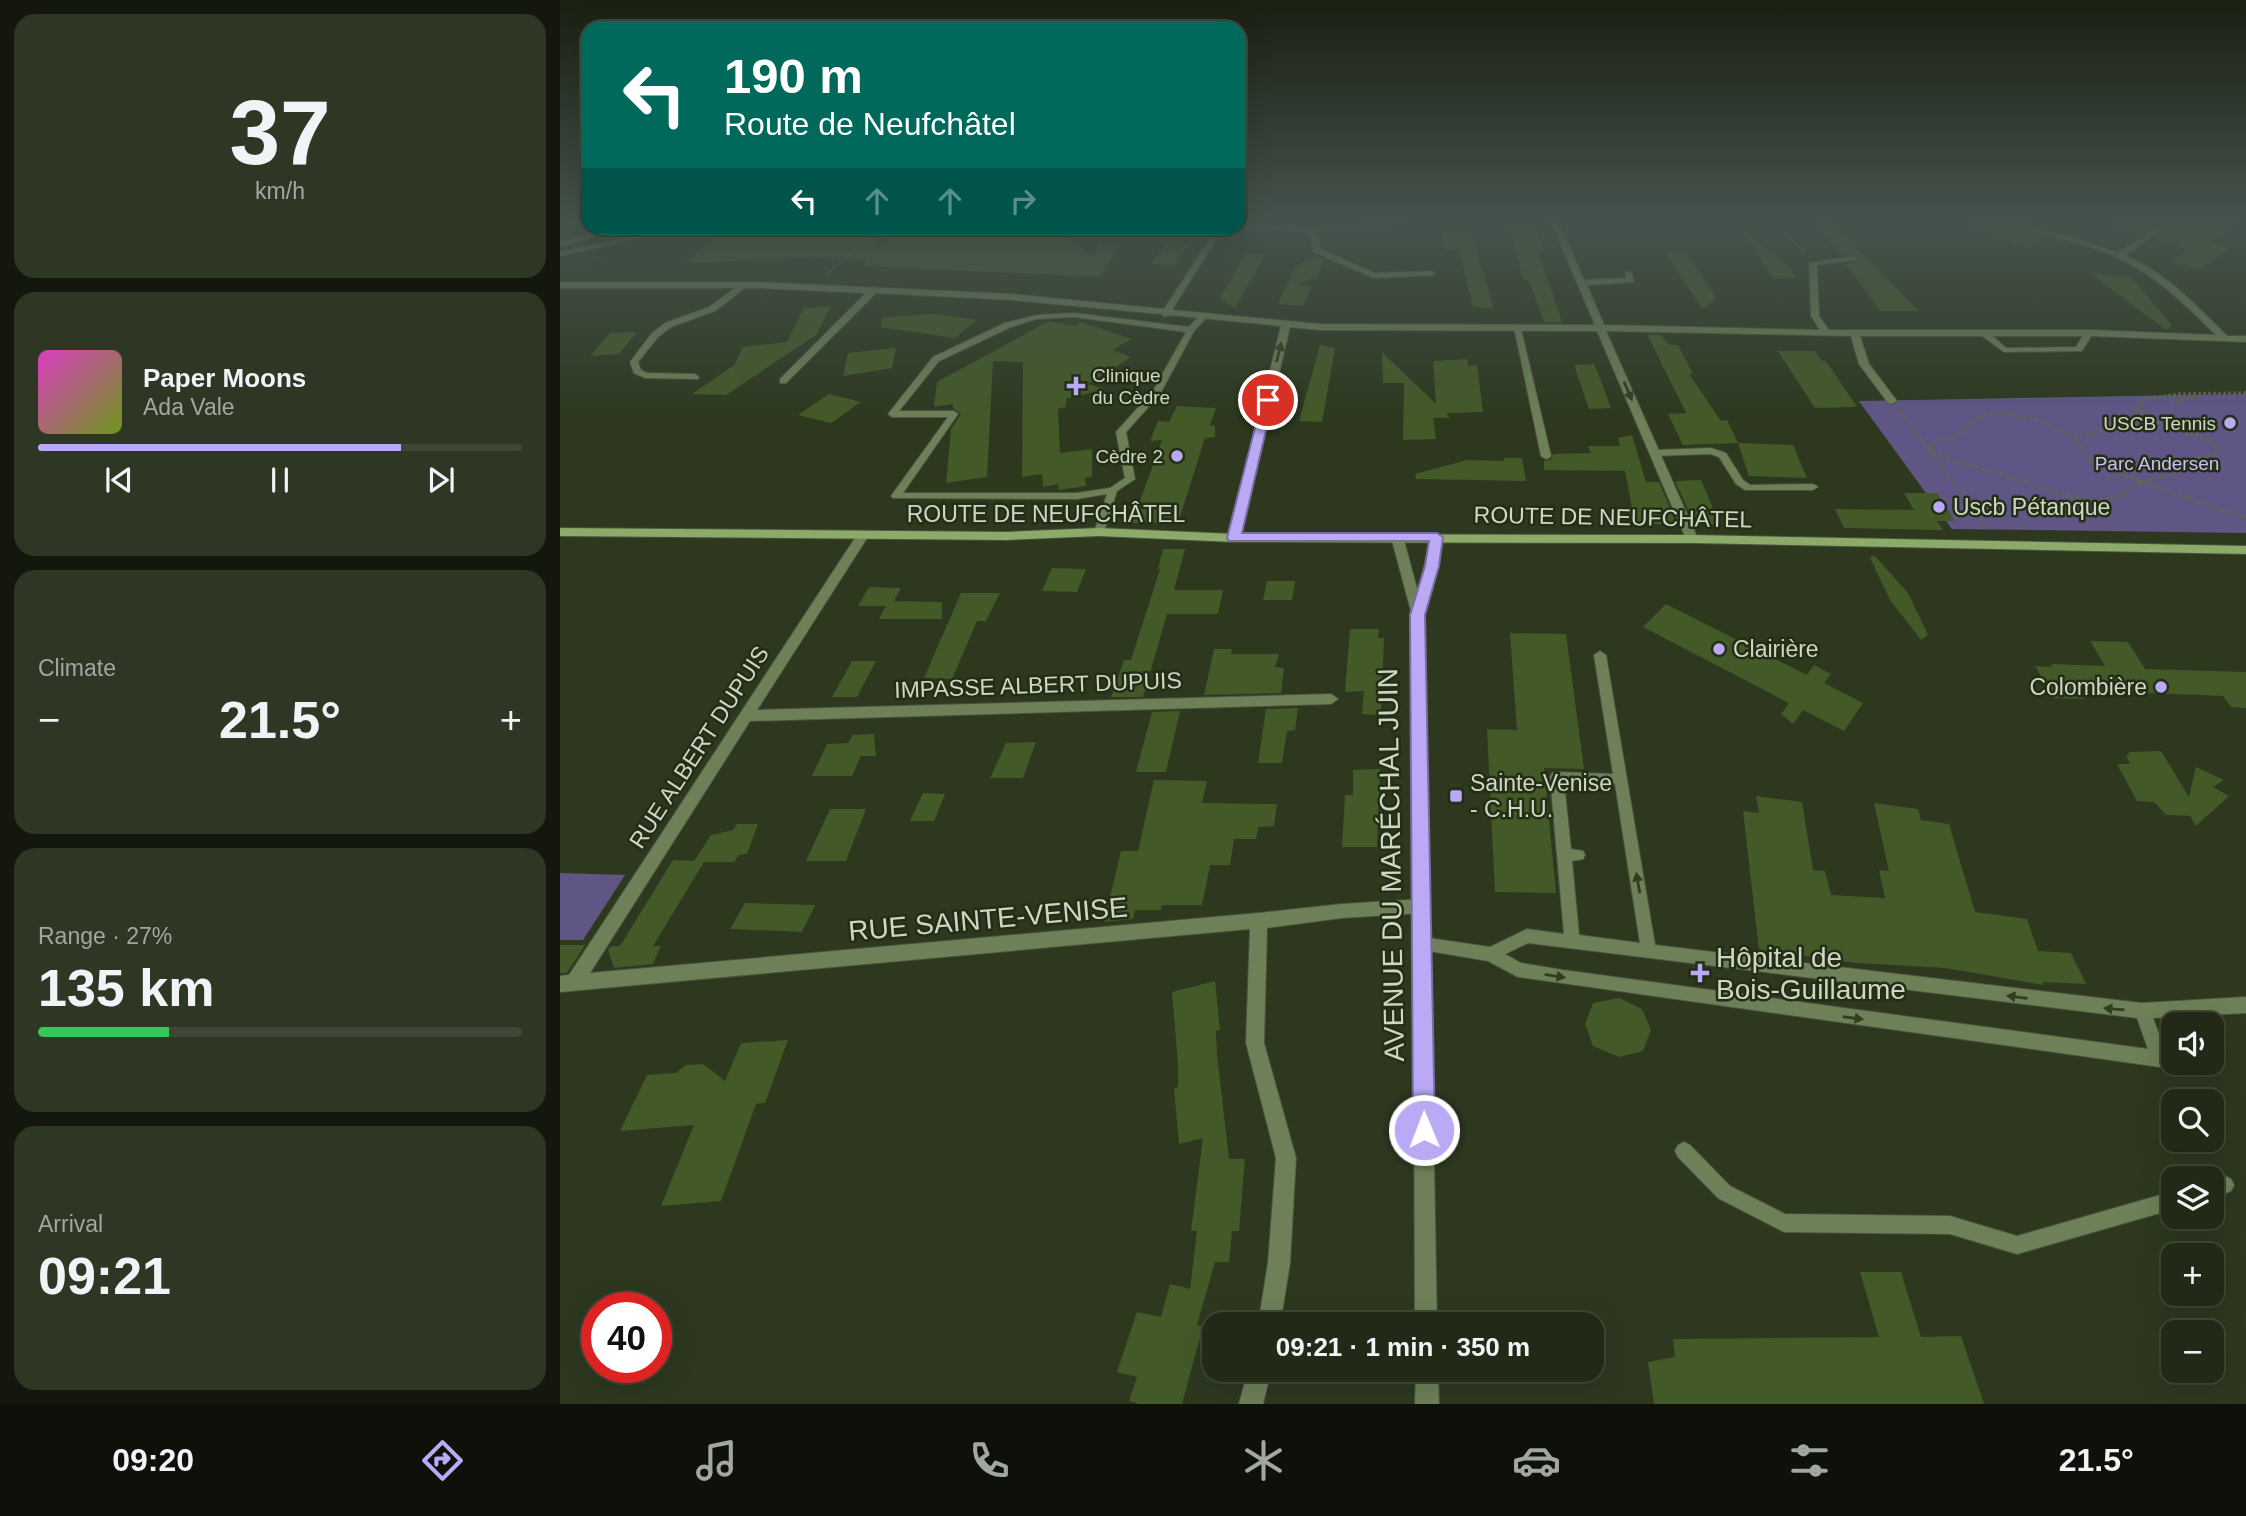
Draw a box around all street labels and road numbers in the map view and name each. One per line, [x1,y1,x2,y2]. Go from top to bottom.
street label: ROUTE DE NEUFCHÂTEL [907,501,1185,527]
street label: ROUTE DE NEUFCHÂTEL [1473,502,1753,532]
street label: RUE ALBERT DUPUIS [624,641,774,853]
street label: IMPASSE ALBERT DUPUIS [894,667,1182,703]
street label: AVENUE DU MARÉCHAL JUIN [1372,668,1410,1062]
street label: RUE SAINTE-VENISE [847,891,1129,947]

